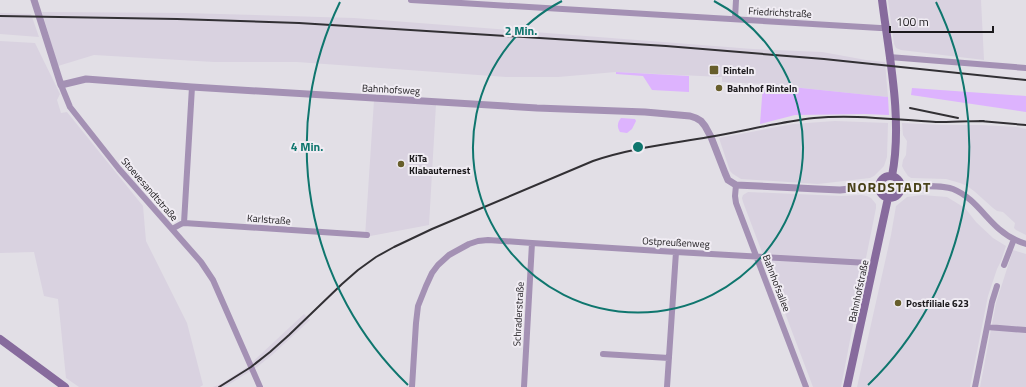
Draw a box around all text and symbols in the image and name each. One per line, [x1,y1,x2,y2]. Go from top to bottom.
street label: Friedrichstraße [748,3,812,22]
scale bar [890,8,993,34]
text: 100 m [896,12,929,31]
text: 2 Min. [505,21,537,40]
place label: Rinteln [723,63,754,78]
marker: Rinteln [708,64,720,76]
street label: Bahnhofsweg [361,80,420,99]
place label: Bahnhof Rinteln [727,81,797,96]
marker: Bahnhof Rinteln [714,83,724,93]
text: 4 Min. [291,137,323,156]
centre of rings [631,140,645,154]
place label: KiTa Klabauternest [409,151,471,178]
street label: Stoevesandtstraße [118,154,182,224]
marker: KiTa Klabauternest [396,159,406,169]
district label: NORDSTADT [847,176,931,197]
street label: Karlstraße [247,210,291,229]
street label: Ostpreußenweg [642,233,710,252]
street label: Bahnhofsallee [759,252,794,314]
street label: Bahnhofstraße [845,259,872,324]
street label: Schraderstraße [509,281,528,347]
place label: Postfiliale 623 [906,296,969,311]
marker: Postfiliale 623 [893,298,903,308]

